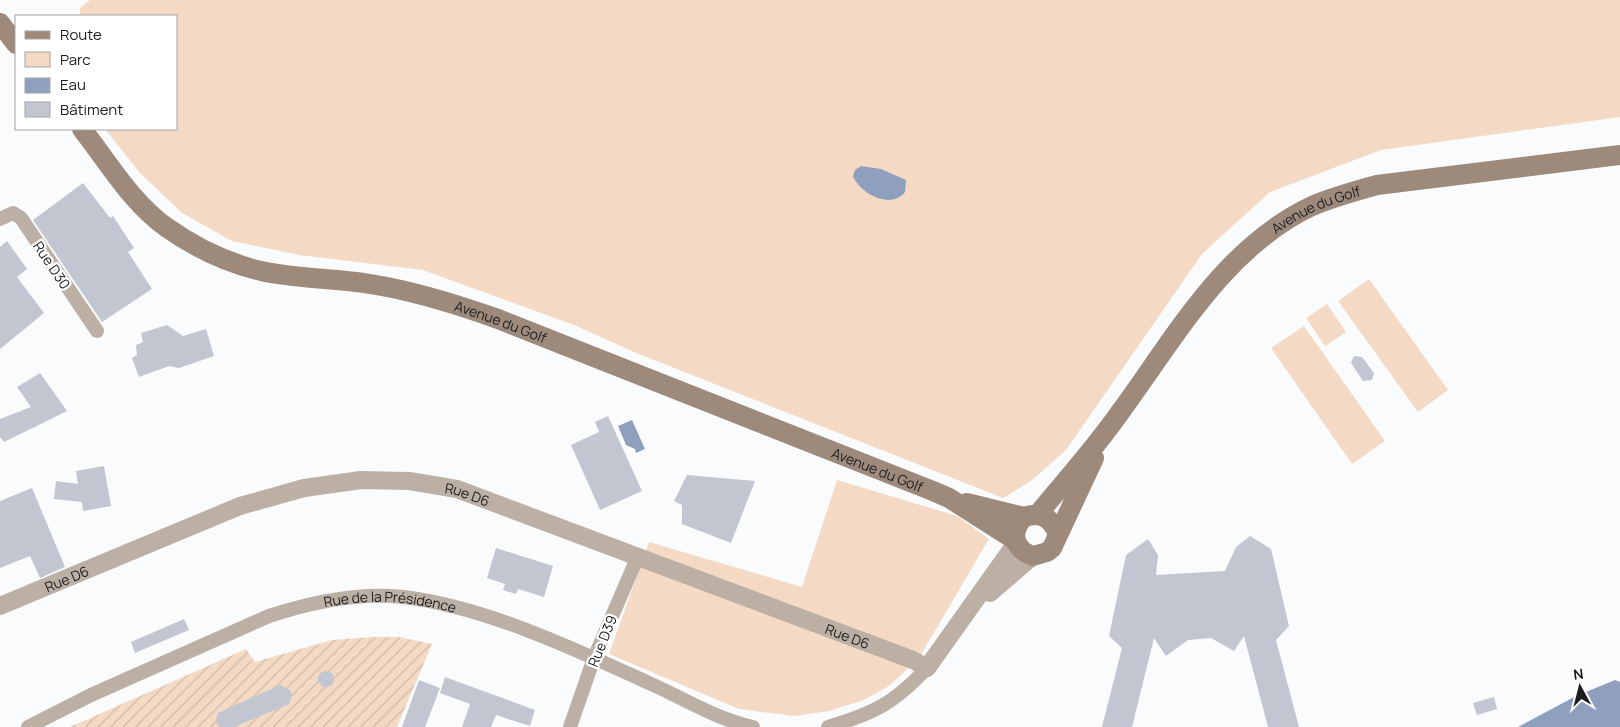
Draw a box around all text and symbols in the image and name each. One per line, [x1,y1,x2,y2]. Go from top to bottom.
legend [15,15,178,130]
text: Route [60,24,102,45]
text: Parc [60,49,91,70]
text: Eau [60,74,86,95]
text: Bâtiment [60,99,123,120]
street label: Avenue du Golf [1267,181,1362,237]
street label: Rue D30 [29,237,75,293]
street label: Avenue du Golf [453,296,550,347]
street label: Avenue du Golf [829,443,926,496]
street label: Rue D6 [444,478,493,510]
street label: Rue D6 [41,561,91,596]
street label: Rue de la Présidence [322,586,458,616]
street label: Rue D39 [583,612,621,670]
street label: Rue D6 [823,619,873,653]
north arrow [1555,662,1605,712]
text: N [1572,664,1585,684]

